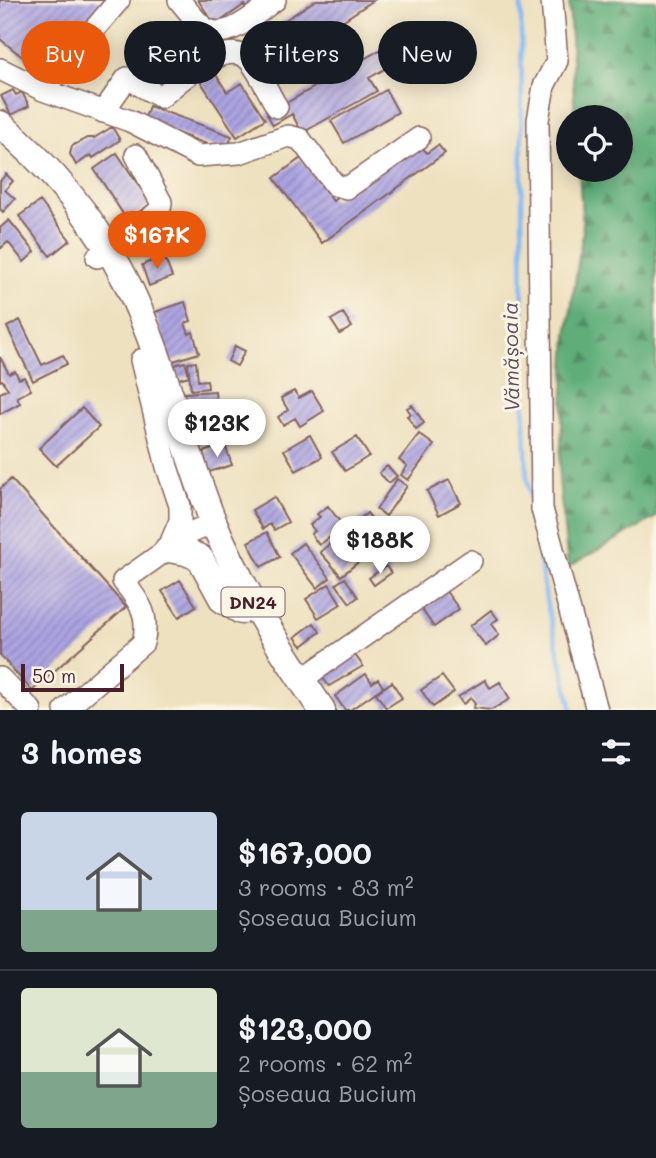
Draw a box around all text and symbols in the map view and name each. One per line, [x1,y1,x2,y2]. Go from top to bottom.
chip: Buy [21,21,110,84]
chip: Rent [124,21,226,84]
chip: Filters [240,21,364,84]
chip: New [378,21,477,84]
map controls [556,105,633,182]
button: locate [556,105,633,182]
pin: $167K [108,212,206,271]
text: $167K [124,219,190,249]
water label: Vămășoaia [496,301,525,412]
pin: $123K [168,400,266,459]
text: $123K [184,407,250,437]
pin: $188K [331,516,429,576]
text: $188K [346,524,414,554]
road number: DN24 [222,588,284,616]
scale bar [21,661,124,693]
text: 50 m [32,663,76,688]
text: 3 homes [21,732,142,772]
icon: filters [597,733,635,771]
text: $167,000 [238,832,372,872]
icon: home [77,840,161,924]
text: 3 rooms · 83 m² [238,872,414,902]
text: Șoseaua Bucium [238,902,417,932]
text: $123,000 [238,1008,372,1048]
icon: home [77,1016,161,1100]
text: 2 rooms · 62 m² [238,1048,412,1078]
text: Șoseaua Bucium [238,1078,417,1108]

